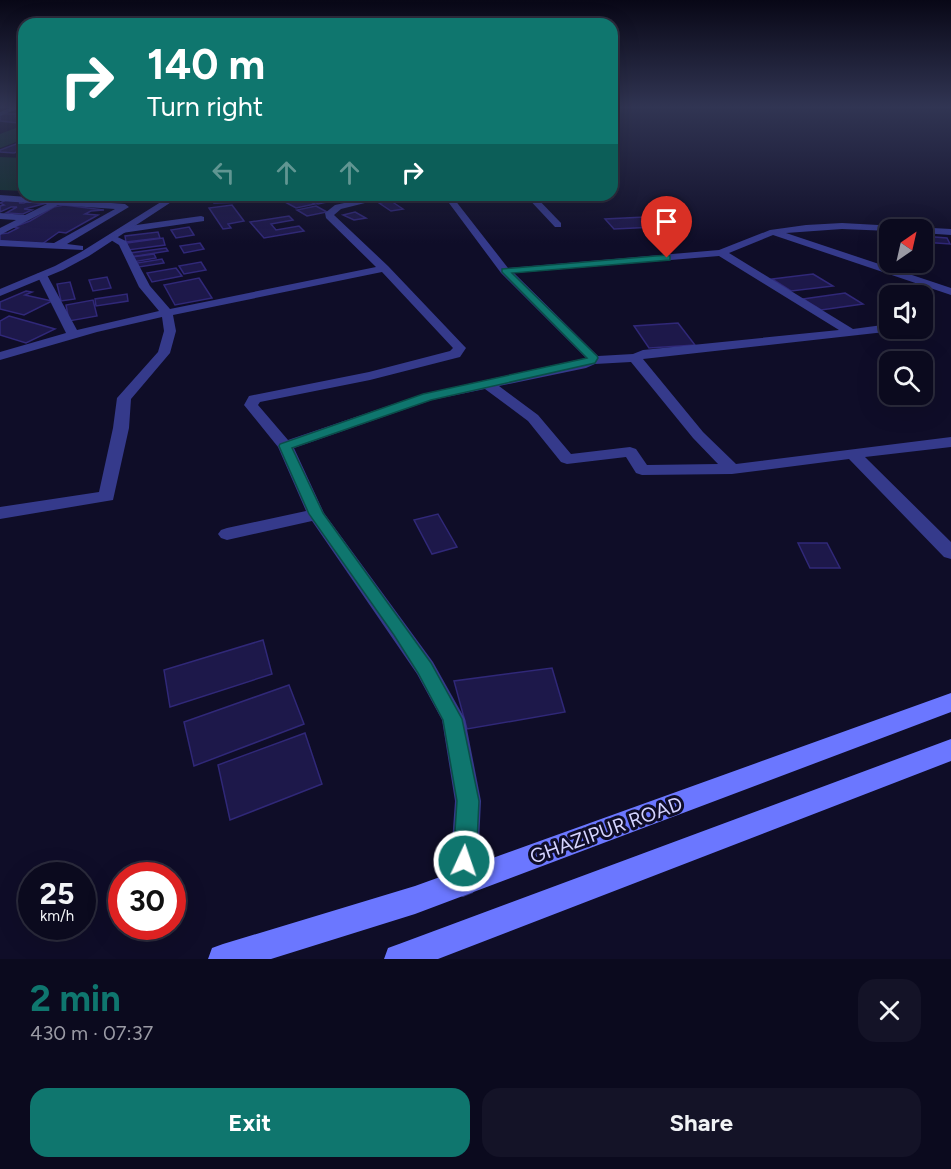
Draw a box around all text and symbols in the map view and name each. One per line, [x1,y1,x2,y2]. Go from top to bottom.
text: 140 m [147,39,265,90]
icon: right [48,42,126,120]
text: Turn right [147,90,263,123]
icon: left [207,156,240,189]
icon: ahead [270,156,303,189]
icon: ahead [333,156,366,189]
icon: right [396,156,429,189]
pin [641,196,692,258]
icon: arrive [650,205,683,238]
north arrow [879,219,933,273]
map controls [879,219,933,405]
button: sound [879,285,933,339]
button: search [879,351,933,405]
street label: GHAZIPUR ROAD [526,791,686,869]
position arrow [432,829,496,893]
speed limit sign: 30 [108,862,186,940]
text: 25 [40,875,74,912]
text: km/h [40,907,74,925]
text: 2 min [30,977,121,1020]
button: close [858,979,921,1042]
text: 430 m · 07:37 [30,1021,153,1045]
button: Exit [30,1088,470,1157]
button: Share [482,1088,921,1157]

